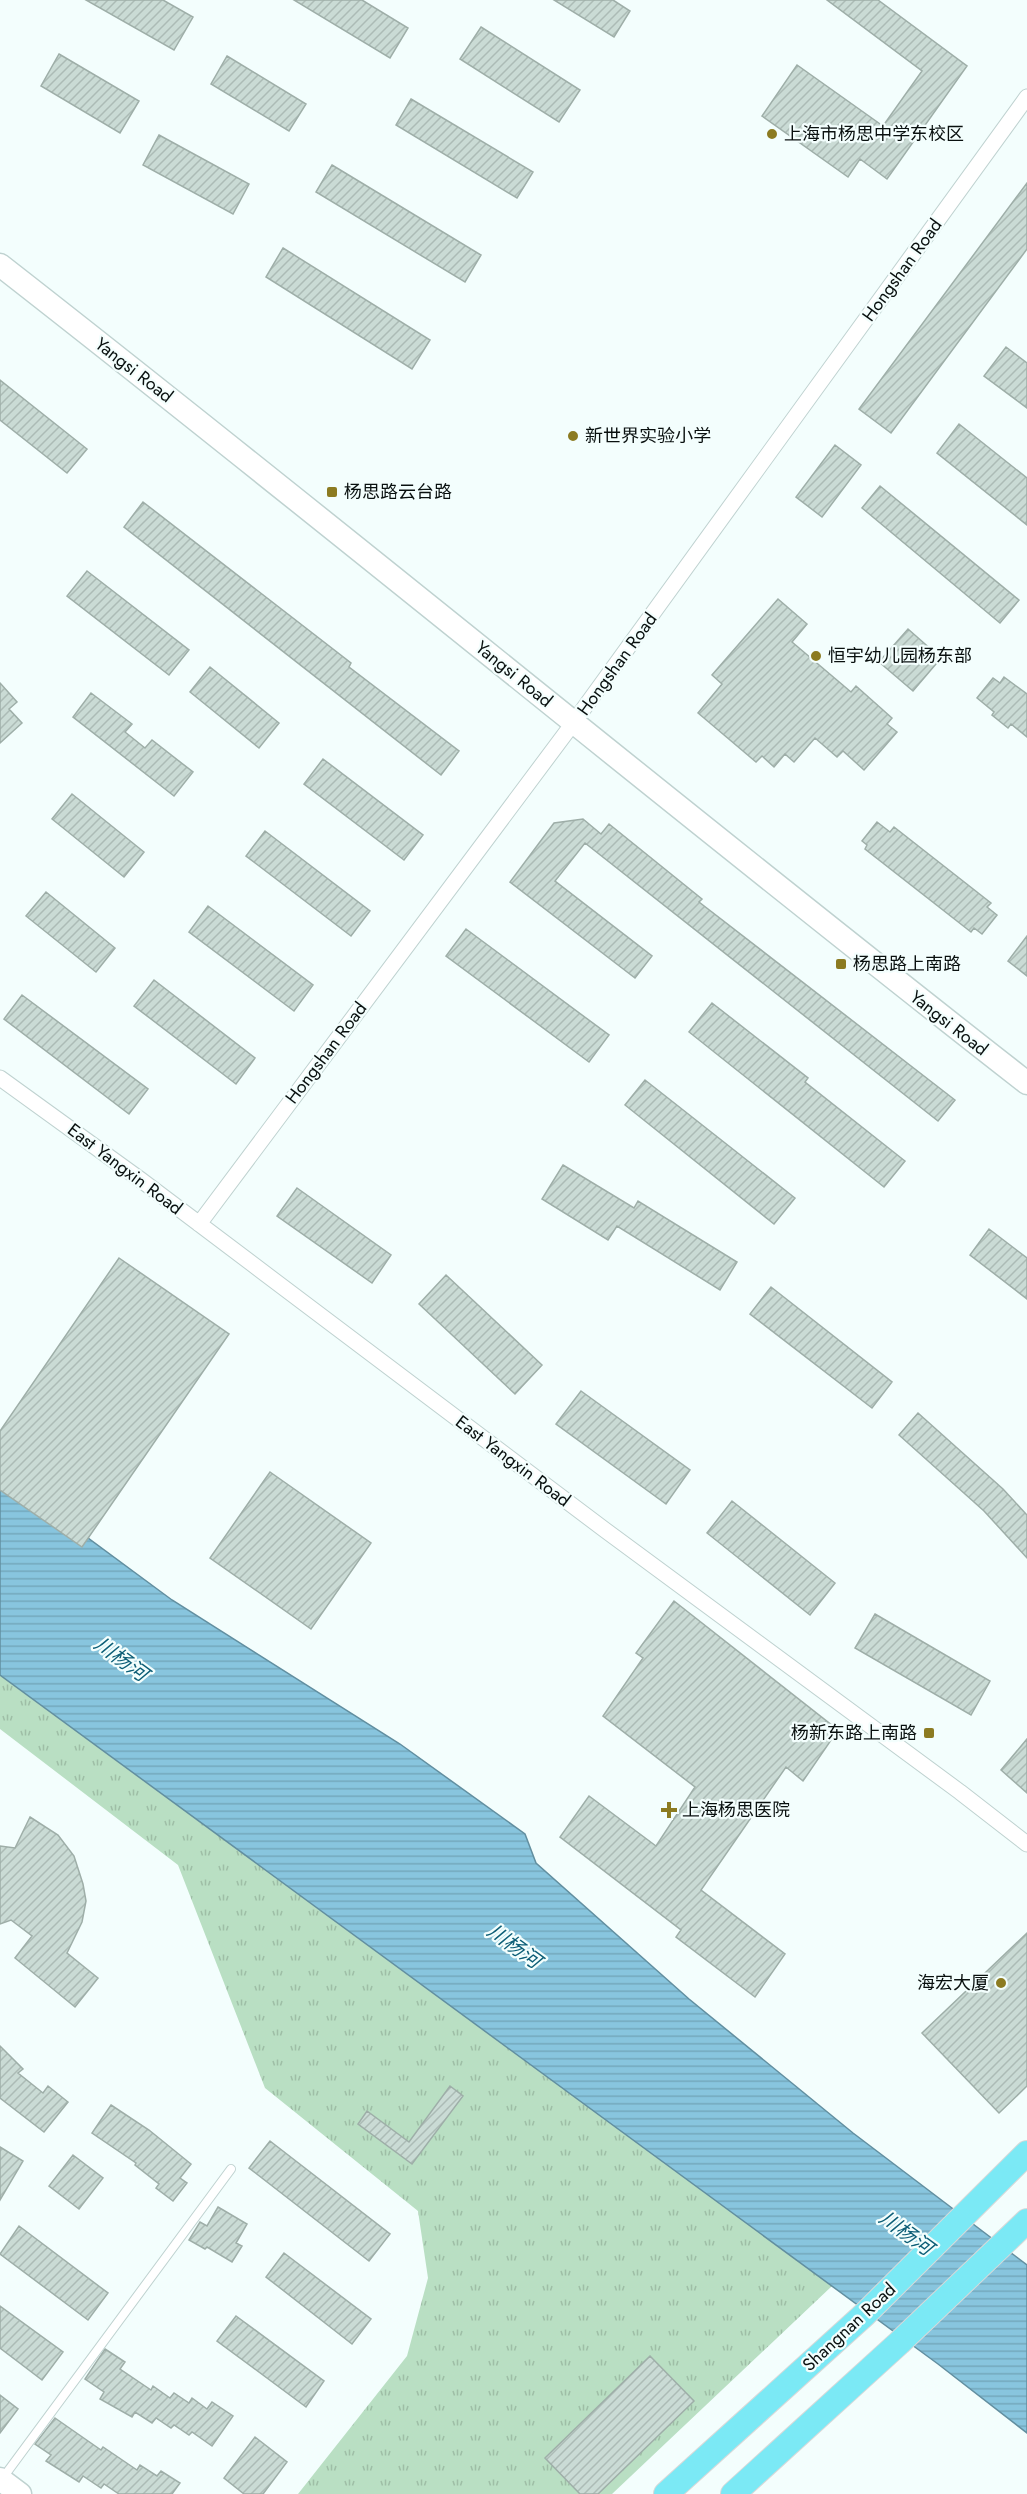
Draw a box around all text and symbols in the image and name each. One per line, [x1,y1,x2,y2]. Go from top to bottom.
place label: 上海市杨思中学东校区 [784,121,964,147]
marker: 上海市杨思中学东校区 [765,127,779,141]
street label: Hongshan Road [856,213,948,327]
street label: Yangsi Road [89,331,179,409]
place label: 新世界实验小学 [585,423,711,449]
marker: 新世界实验小学 [566,429,580,443]
place label: 杨思路云台路 [344,479,452,505]
marker: 杨思路云台路 [325,485,339,499]
street label: Hongshan Road [571,607,663,721]
street label: Yangsi Road [470,635,558,713]
place label: 恒宇幼儿园杨东部 [828,643,972,669]
marker: 恒宇幼儿园杨东部 [809,649,823,663]
place label: 杨思路上南路 [853,951,961,977]
marker: 杨思路上南路 [834,957,848,971]
street label: Yangsi Road [904,984,994,1062]
street label: Hongshan Road [279,997,373,1109]
street label: East Yangxin Road [62,1117,188,1221]
street label: East Yangxin Road [450,1409,576,1513]
water label: 川杨河 [88,1630,157,1691]
place label: 杨新东路上南路 [791,1720,917,1746]
marker: 杨新东路上南路 [922,1726,936,1740]
place label: 上海杨思医院 [682,1797,790,1823]
marker: 上海杨思医院 [660,1801,678,1819]
water label: 川杨河 [481,1917,550,1978]
place label: 海宏大厦 [917,1970,989,1996]
marker: 海宏大厦 [994,1976,1008,1990]
water label: 川杨河 [873,2204,942,2265]
street label: Shangnan Road [796,2277,902,2377]

